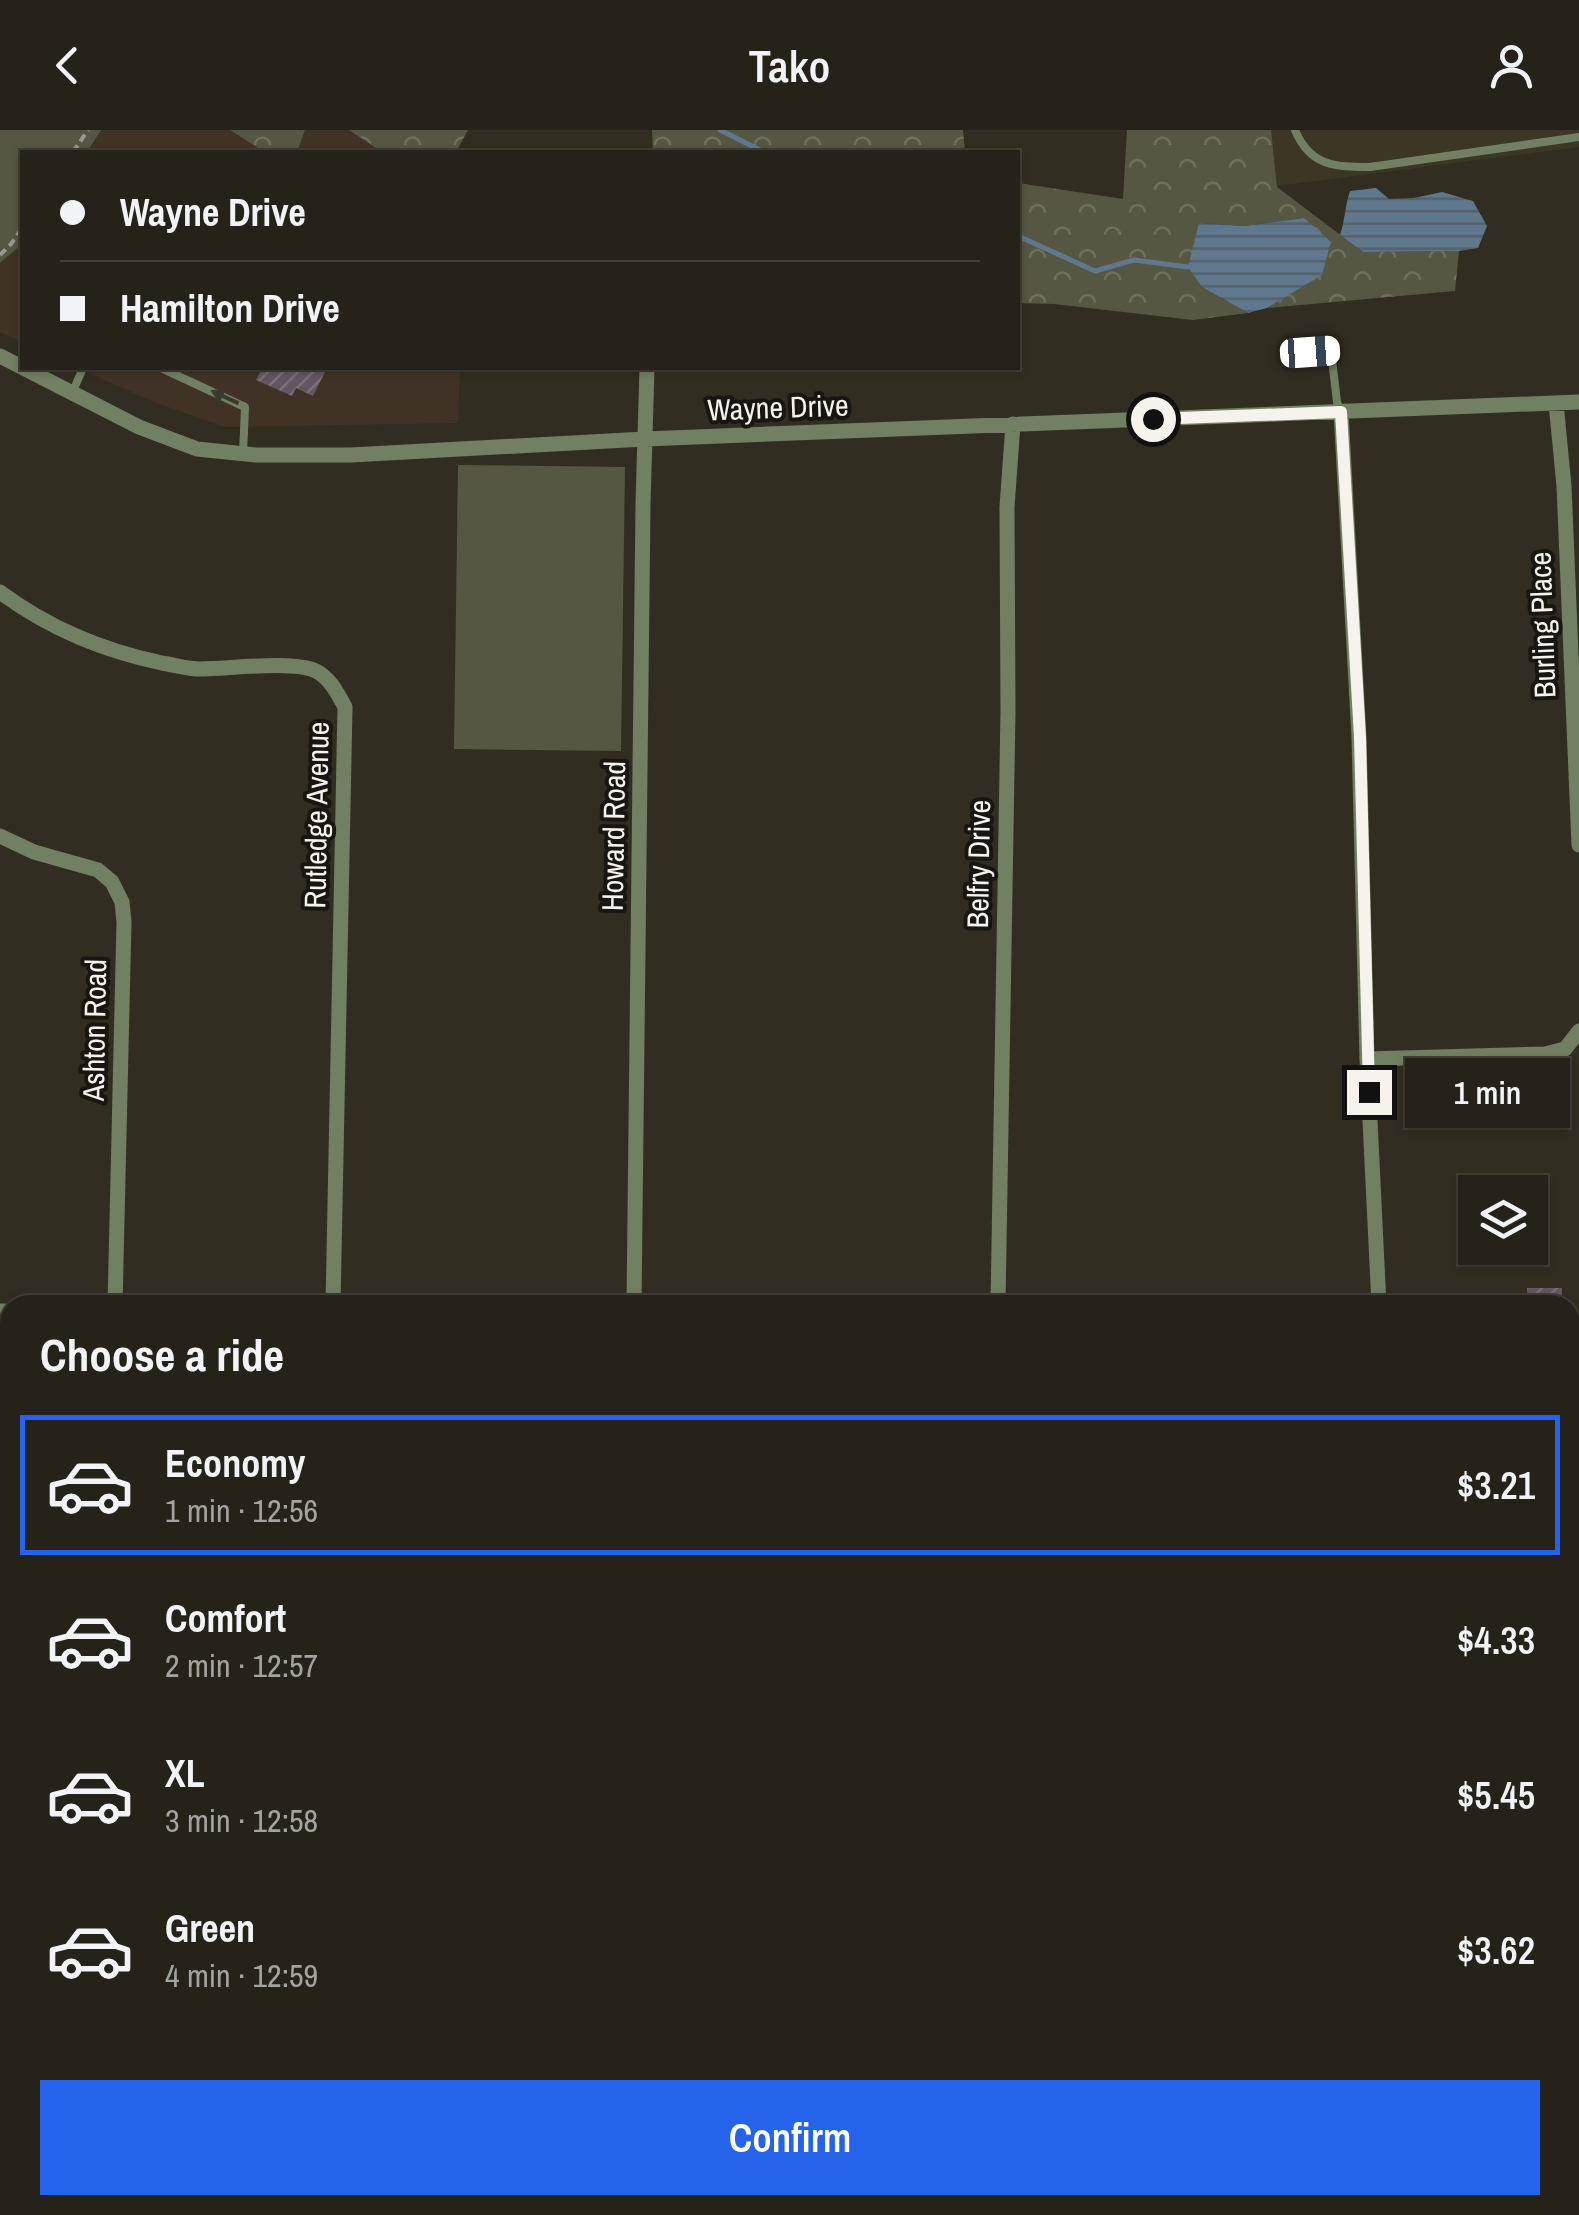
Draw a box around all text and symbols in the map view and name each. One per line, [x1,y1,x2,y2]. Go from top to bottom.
text: Tako [749,35,830,96]
icon: back [40,38,95,93]
icon: person [1484,38,1539,93]
text: Wayne Drive [120,187,306,238]
text: Hamilton Drive [120,283,340,334]
car [1279,335,1341,369]
street label: Wayne Drive [707,385,849,429]
one-way arrow [210,389,239,406]
route start [1131,397,1176,442]
street label: Burling Place [1519,551,1565,699]
street label: Rutledge Avenue [294,721,338,909]
street label: Howard Road [592,760,634,912]
street label: Belfry Drive [957,799,999,929]
street label: Ashton Road [73,959,115,1102]
callout: 1 min [1404,1057,1569,1127]
route end [1347,1070,1392,1115]
text: 1 min [1454,1071,1521,1114]
map controls [1458,1175,1548,1265]
button: layers [1458,1175,1548,1265]
text: Choose a ride [40,1324,284,1385]
text: Economy [165,1438,305,1489]
icon: car [45,1440,135,1530]
text: $3.21 [1457,1460,1535,1511]
text: 1 min · 12:56 [165,1489,318,1532]
text: Comfort [165,1593,286,1644]
icon: car [45,1595,135,1685]
text: $4.33 [1457,1615,1535,1666]
text: 2 min · 12:57 [165,1644,318,1687]
text: XL [165,1748,205,1799]
icon: car [45,1750,135,1840]
text: $5.45 [1457,1770,1535,1821]
text: 3 min · 12:58 [165,1799,318,1842]
text: Green [165,1903,255,1954]
icon: car [45,1905,135,1995]
text: $3.62 [1457,1925,1535,1976]
text: 4 min · 12:59 [165,1954,318,1997]
button: Confirm [40,2080,1540,2195]

